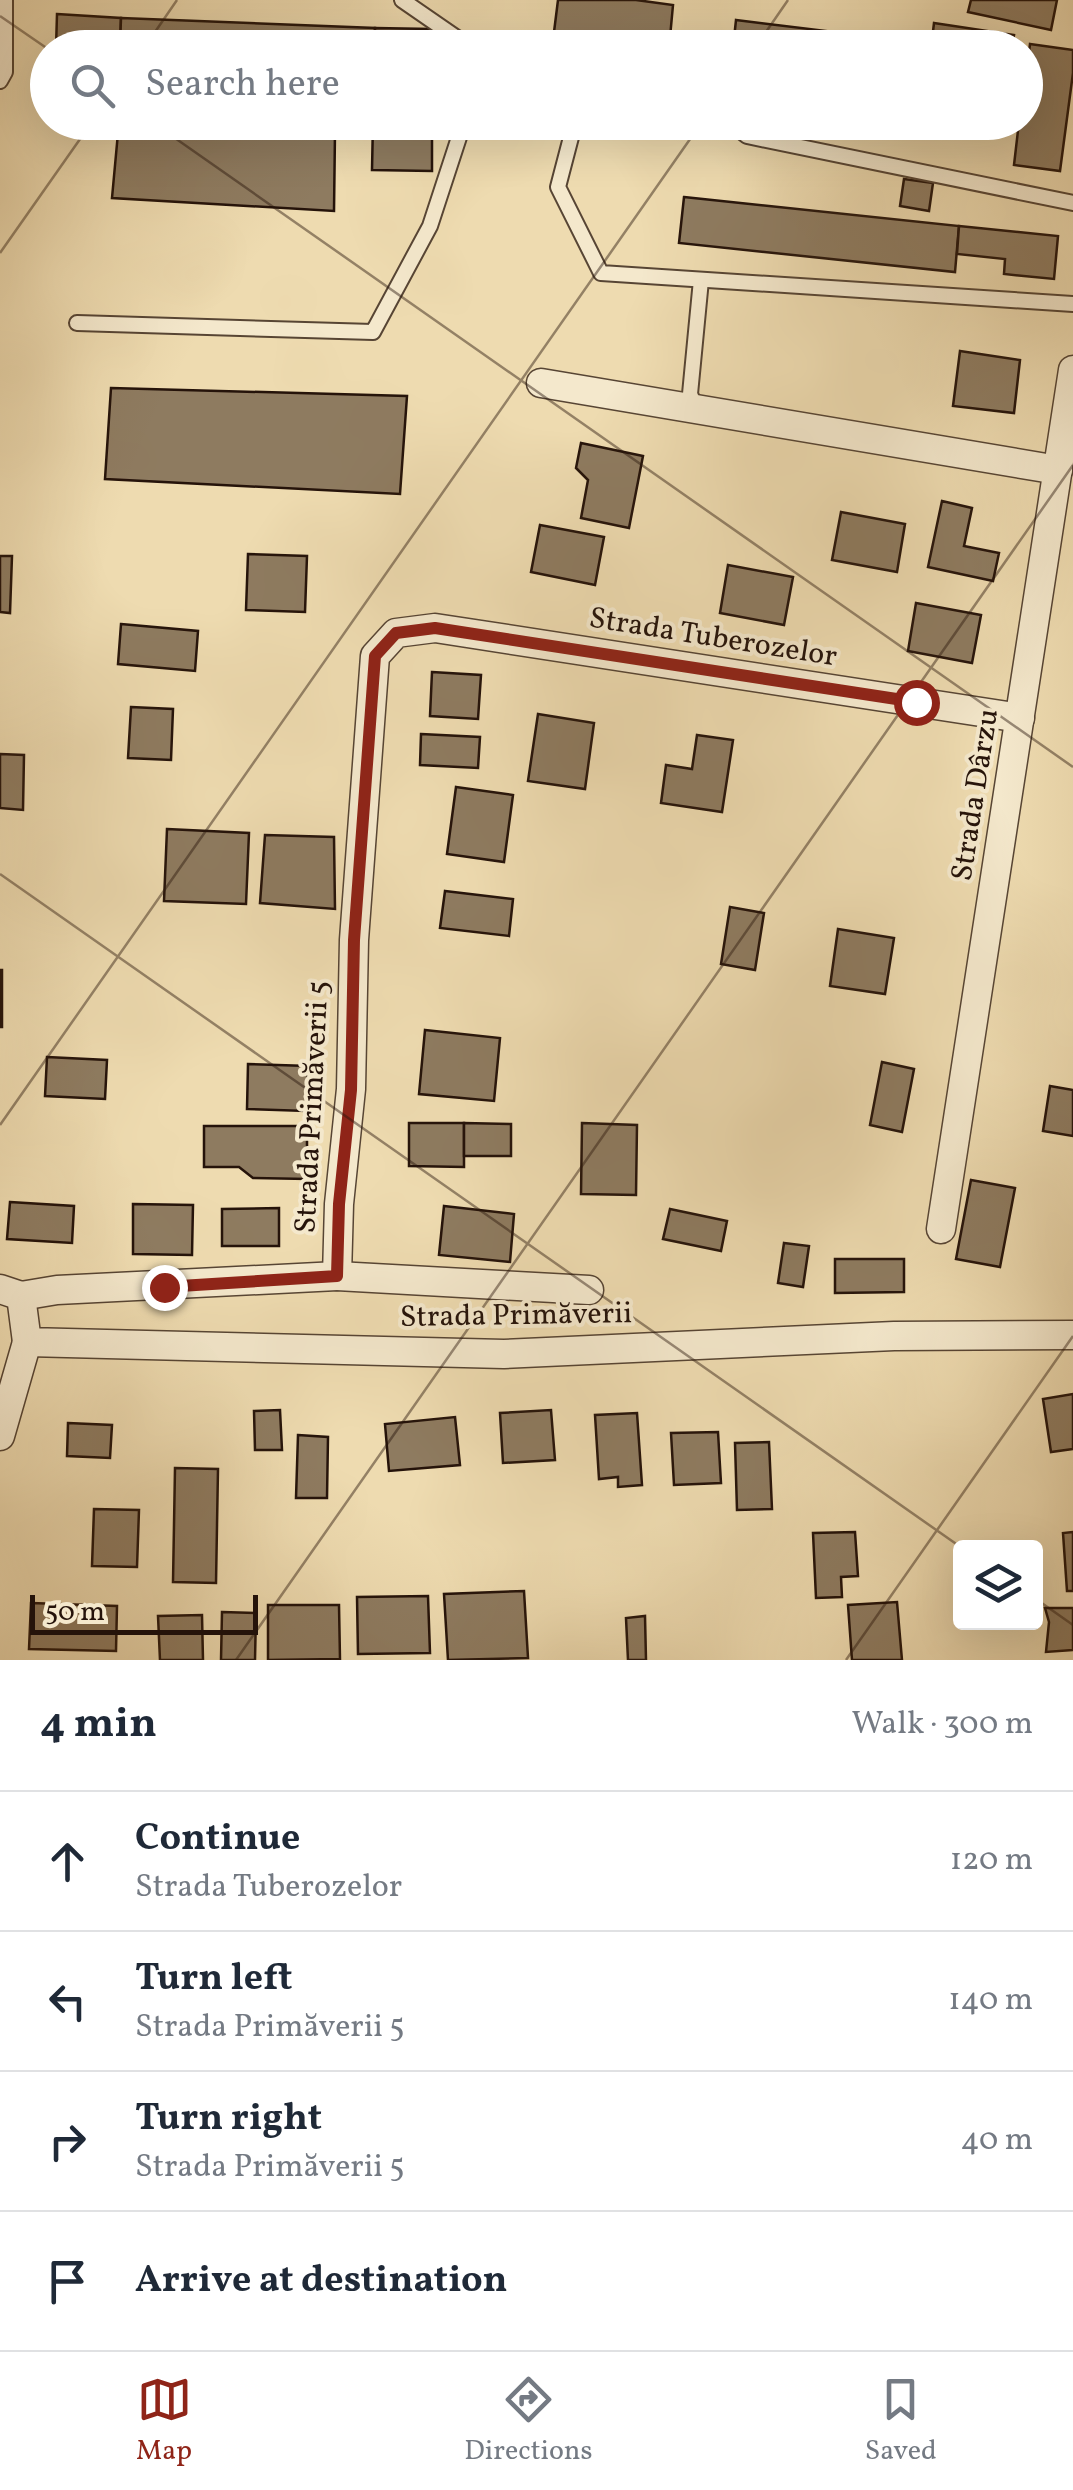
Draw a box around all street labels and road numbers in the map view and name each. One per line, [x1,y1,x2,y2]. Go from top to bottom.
street label: Strada Tuberozelor [586,598,840,678]
street label: Strada Dârzu [942,706,1010,884]
street label: Strada Primăverii 5 [285,980,341,1234]
street label: Strada Primăverii [399,1293,633,1339]

